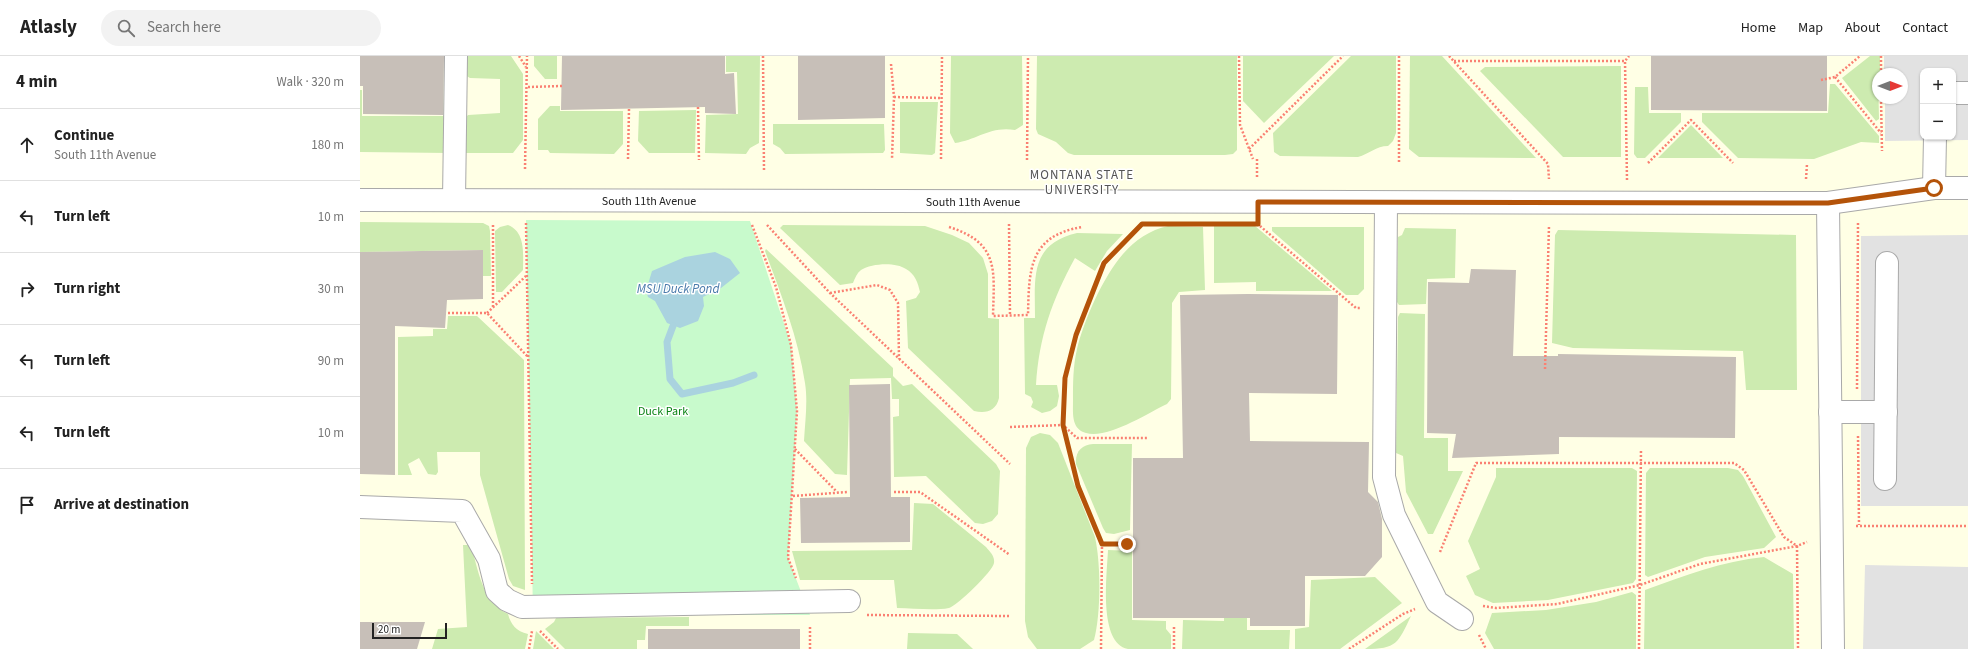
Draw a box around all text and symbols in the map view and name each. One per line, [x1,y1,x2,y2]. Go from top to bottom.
search box [101,10,381,46]
text: Atlasly [20,14,77,41]
icon: search [115,17,137,39]
text: Search here [147,17,221,38]
text: Home [1741,18,1776,38]
text: Map [1798,18,1823,38]
text: About [1845,18,1880,38]
text: Contact [1902,18,1948,38]
north arrow [1872,68,1908,104]
map controls [1920,68,1956,140]
button: + [1920,68,1956,104]
text: 4 min [16,70,57,94]
text: Walk · 320 m [276,73,344,91]
button: − [1920,104,1956,140]
text: Continue [54,125,114,146]
icon: ahead [16,134,38,156]
text: 180 m [311,136,344,154]
text: South 11th Avenue [54,146,156,164]
district label: MONTANA STATE UNIVERSITY [1030,166,1134,199]
route start [1925,179,1943,197]
street label: South 11th Avenue [602,193,696,210]
street label: South 11th Avenue [926,194,1020,211]
icon: left [16,206,38,228]
text: Turn left [54,206,110,227]
text: 10 m [318,208,344,226]
icon: right [16,278,38,300]
text: Turn right [54,278,120,299]
text: 30 m [318,280,344,298]
water label: MSU Duck Pond [637,280,720,298]
icon: left [16,350,38,372]
text: Turn left [54,350,110,371]
text: 90 m [318,352,344,370]
park label: Duck Park [638,403,688,420]
icon: left [16,422,38,444]
text: Turn left [54,422,110,443]
text: 10 m [318,424,344,442]
icon: arrive [16,494,38,516]
text: Arrive at destination [54,494,189,515]
route end [1118,535,1136,553]
scale bar [372,621,447,640]
text: 20 m [378,622,400,637]

